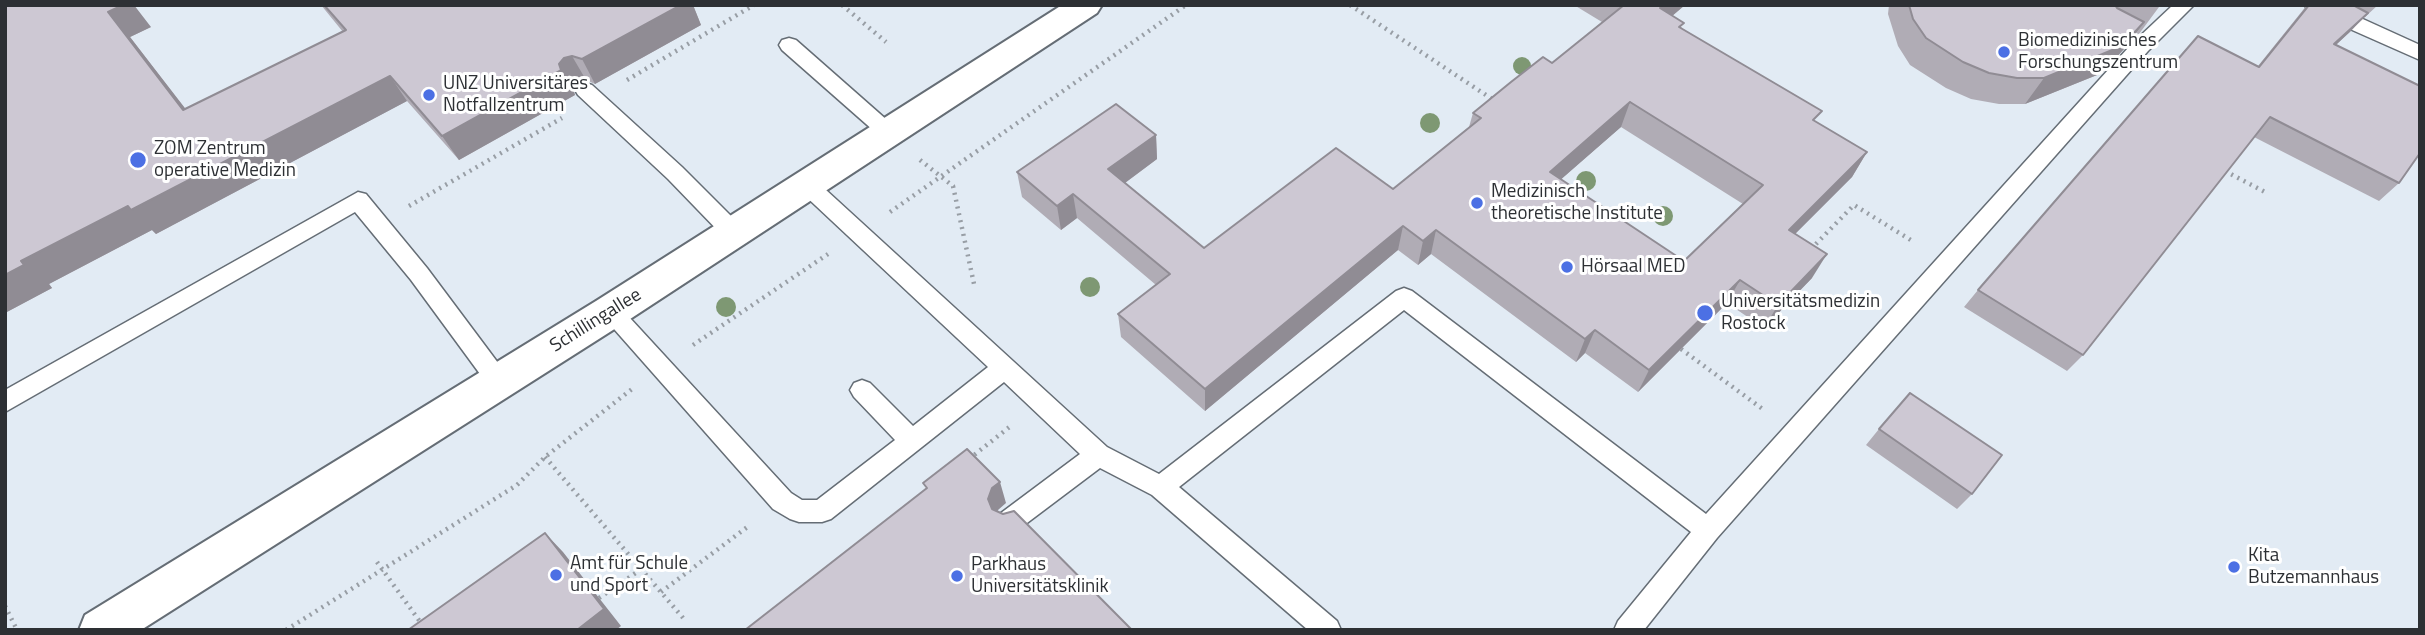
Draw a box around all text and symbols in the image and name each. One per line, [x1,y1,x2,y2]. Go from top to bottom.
place label: Biomedizinisches Forschungszentrum [2018,30,2178,74]
marker: Biomedizinisches Forschungszentrum [1996,44,2012,60]
place label: UNZ Universitäres Notfallzentrum [443,73,588,117]
marker: UNZ Universitäres Notfallzentrum [421,87,437,103]
place label: ZOM Zentrum operative Medizin [154,138,296,182]
marker: ZOM Zentrum operative Medizin [128,150,148,170]
place label: Medizinisch theoretische Institute [1491,181,1663,225]
marker: Medizinisch theoretische Institute [1469,195,1485,211]
place label: Hörsaal MED [1581,256,1685,278]
marker: Hörsaal MED [1559,259,1575,275]
street label: Schillingallee [546,284,646,358]
place label: Universitätsmedizin Rostock [1721,291,1880,335]
marker: Universitätsmedizin Rostock [1695,303,1715,323]
place label: Kita Butzemannhaus [2248,545,2379,589]
place label: Amt für Schule und Sport [570,553,688,597]
place label: Parkhaus Universitätsklinik [971,554,1109,598]
marker: Kita Butzemannhaus [2226,559,2242,575]
marker: Amt für Schule und Sport [548,567,564,583]
marker: Parkhaus Universitätsklinik [949,568,965,584]

